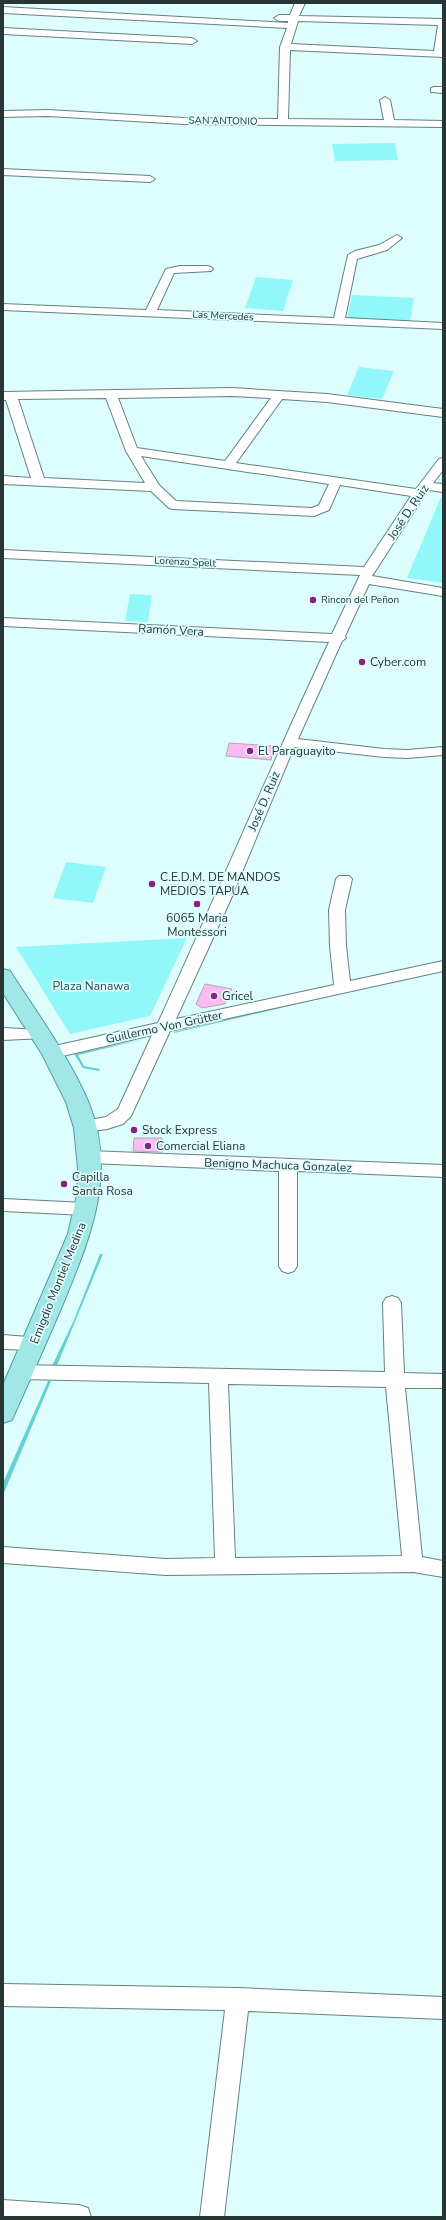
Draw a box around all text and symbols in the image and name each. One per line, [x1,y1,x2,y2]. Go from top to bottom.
street label: SAN ANTONIO [188,113,258,129]
street label: Las Mercedes [192,307,254,325]
street label: José D. Ruiz [383,481,433,544]
street label: Lorenzo Spelt [154,553,217,571]
place label: Rincon del Peñon [321,593,399,607]
marker: Rincon del Peñon [308,595,318,605]
street label: Ramón Vera [138,620,204,640]
place label: Cyber.com [370,654,426,670]
marker: Cyber.com [357,657,367,667]
place label: El Paraguayito [258,743,336,759]
marker: El Paraguayito [245,746,255,756]
street label: José D. Ruiz [244,768,284,834]
place label: C.E.D.M. DE MANDOS MEDIOS TAPUA [160,869,280,899]
marker: C.E.D.M. DE MANDOS MEDIOS TAPUA [147,879,157,889]
marker: 6065 Maria Montessori [192,899,202,909]
place label: 6065 Maria Montessori [166,910,228,940]
park label: Plaza Nanawa [52,978,130,994]
place label: Gricel [222,988,254,1004]
marker: Gricel [209,991,219,1001]
street label: Guillermo Von Grütter [104,1007,224,1047]
place label: Stock Express [142,1122,217,1138]
marker: Stock Express [129,1125,139,1135]
place label: Comercial Eliana [156,1138,245,1154]
marker: Comercial Eliana [143,1141,153,1151]
street label: Benigno Machuca Gonzalez [204,1154,353,1176]
place label: Capilla Santa Rosa [72,1169,133,1199]
marker: Capilla Santa Rosa [59,1179,69,1189]
street label: Emigdio Montiel Medina [26,1220,90,1346]

